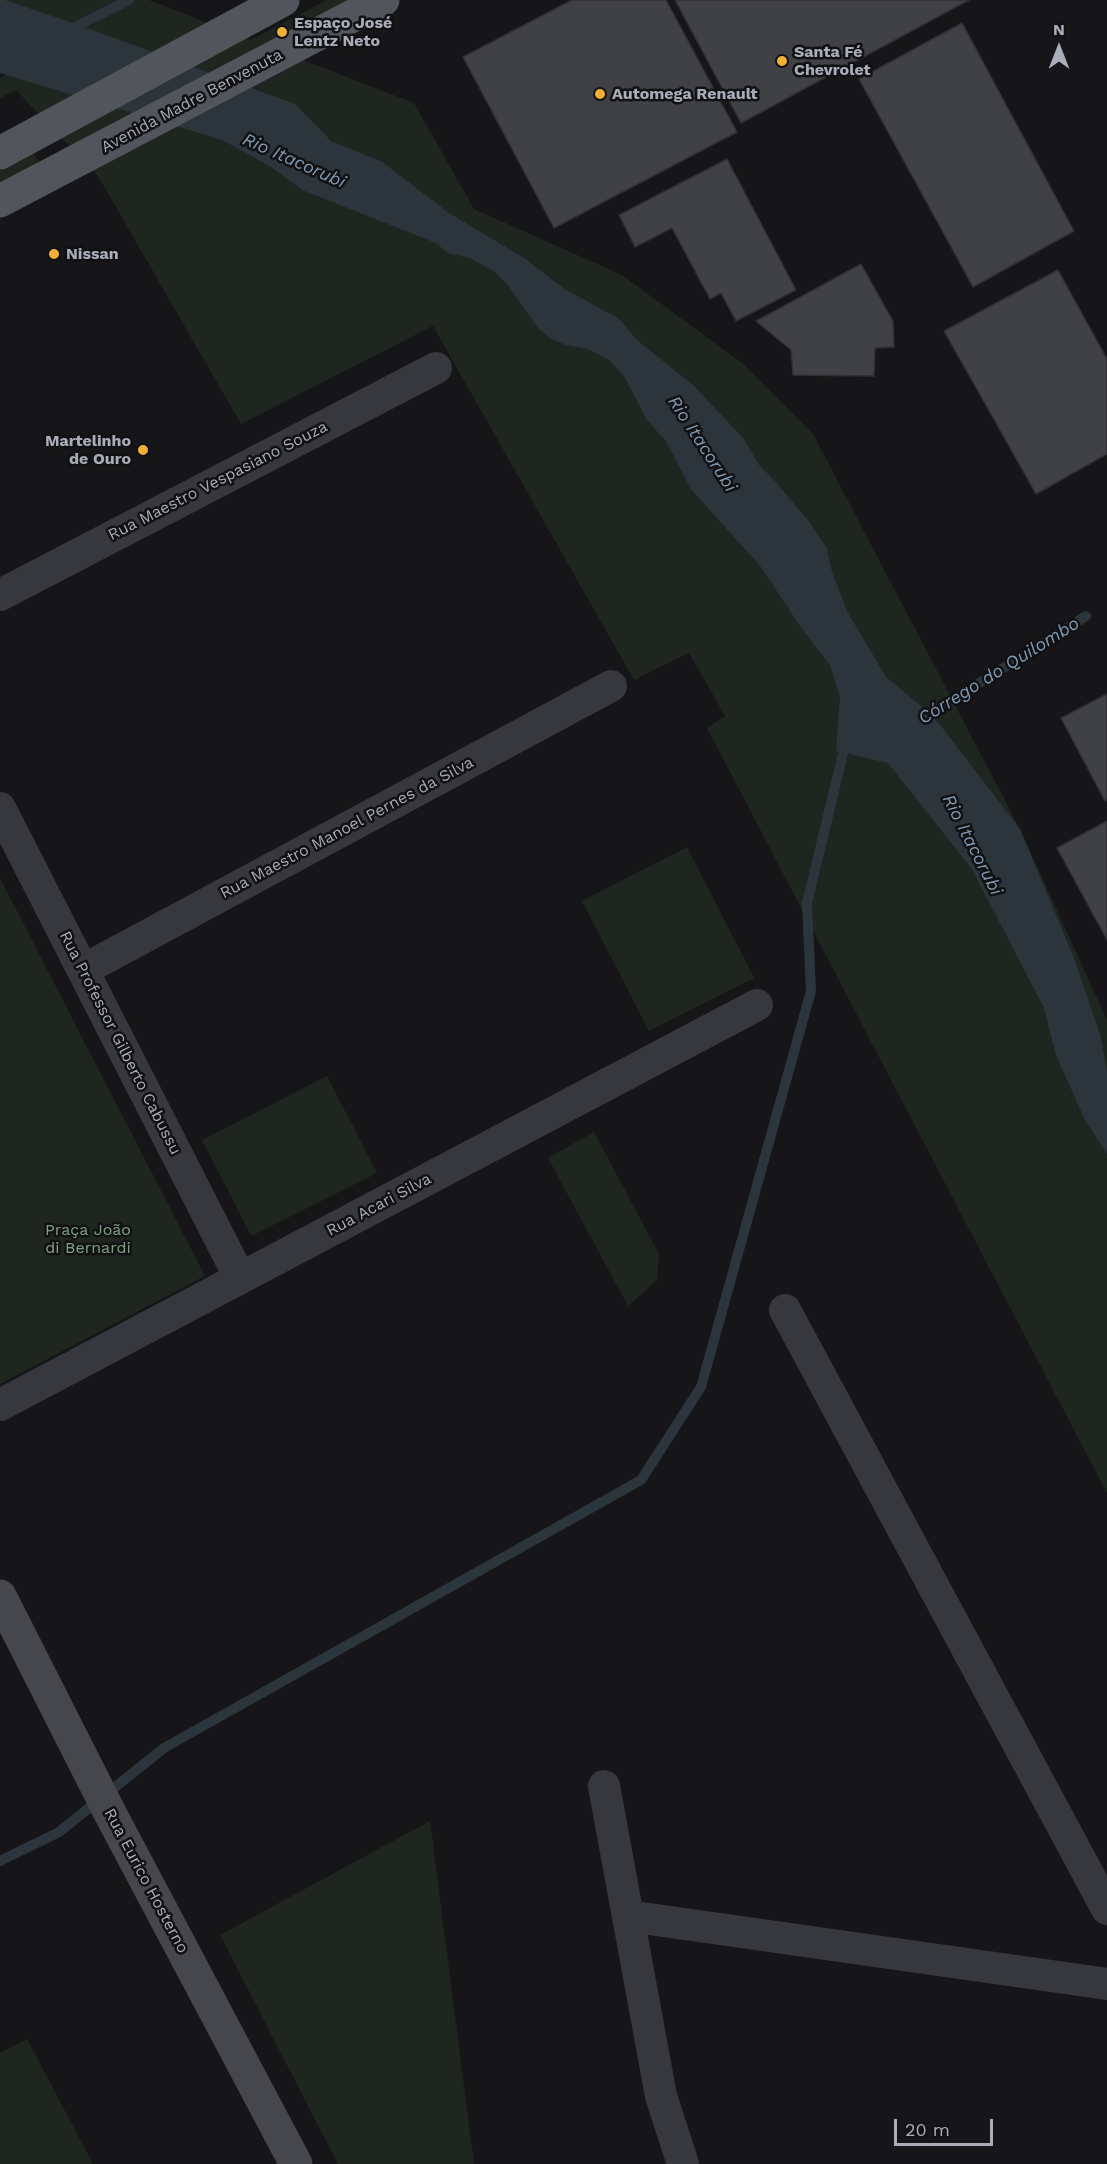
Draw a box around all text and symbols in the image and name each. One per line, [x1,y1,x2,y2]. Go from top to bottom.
place label: Espaço José Lentz Neto [294,13,392,51]
north arrow [1029,18,1089,78]
text: N [1053,20,1065,39]
marker: Espaço José Lentz Neto [275,25,289,39]
place label: Santa Fé Chevrolet [794,42,871,80]
street label: Avenida Madre Benvenuta [98,45,286,157]
marker: Santa Fé Chevrolet [775,54,789,68]
place label: Automega Renault [612,84,758,104]
marker: Automega Renault [593,87,607,101]
water label: Rio Itacorubi [239,129,349,193]
place label: Nissan [66,244,119,264]
marker: Nissan [47,247,61,261]
water label: Rio Itacorubi [663,392,741,496]
street label: Rua Maestro Vespasiano Souza [105,417,331,545]
place label: Martelinho de Ouro [45,431,131,469]
marker: Martelinho de Ouro [136,443,150,457]
water label: Córrego do Quilombo [915,613,1083,729]
street label: Rua Maestro Manoel Pernes da Silva [217,753,477,903]
water label: Rio Itacorubi [937,791,1007,899]
street label: Rua Professor Gilberto Cabussu [55,928,185,1158]
street label: Rua Acari Silva [323,1169,435,1241]
park label: Praça João di Bernardi [45,1220,131,1258]
street label: Rua Eurico Hosterno [100,1805,192,1957]
scale bar [897,2107,996,2145]
text: 20 m [905,2119,950,2140]

